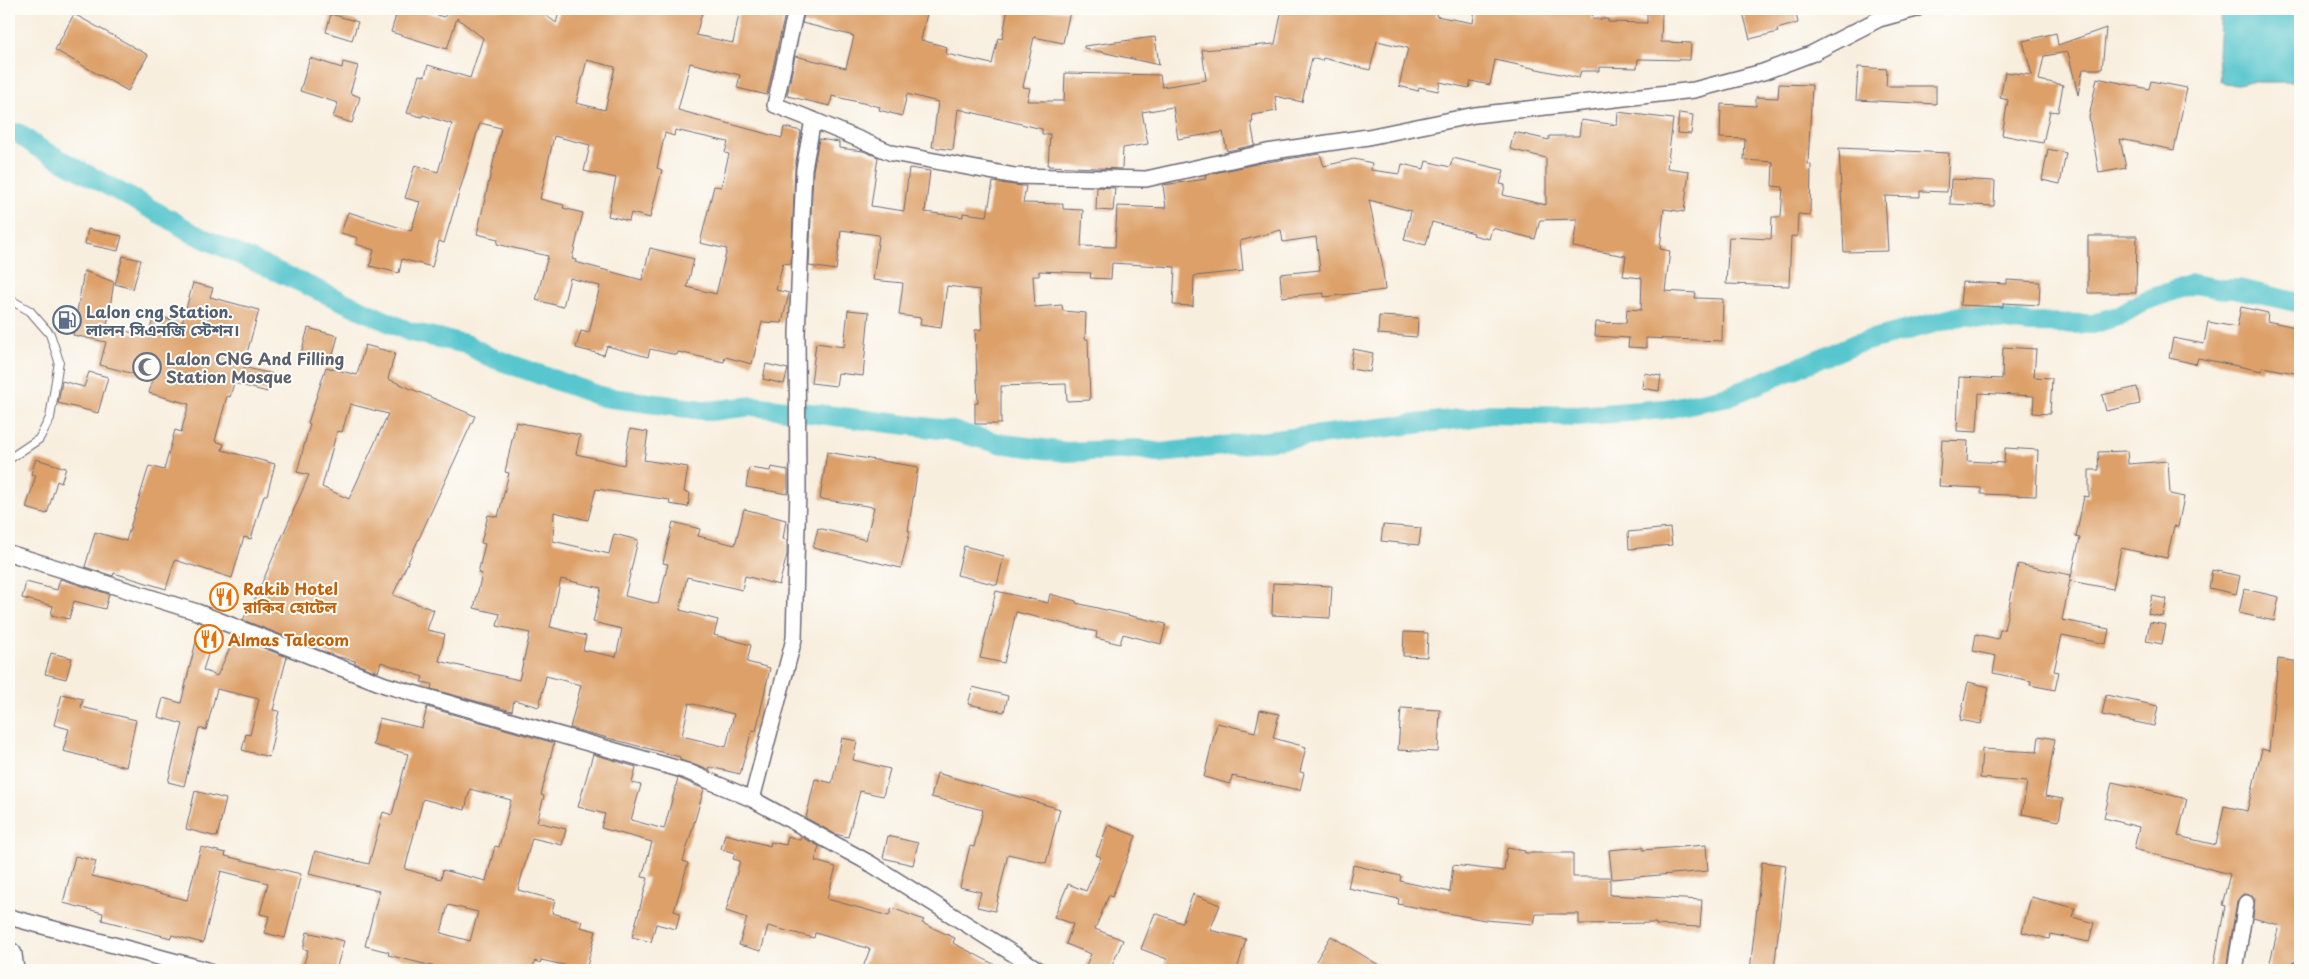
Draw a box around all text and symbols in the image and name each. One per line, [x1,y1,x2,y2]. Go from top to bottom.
place label: Lalon cng Station. লালন সিএনজি স্টেশন। [85,299,240,341]
fuel station icon: Lalon cng Station. লালন সিএনজি স্টেশন। [52,305,82,335]
place label: Lalon CNG And Filling Station Mosque [166,346,344,388]
mosque icon: Lalon CNG And Filling Station Mosque [132,352,162,382]
place label: Rakib Hotel রাকিব হোটেল [242,576,338,618]
restaurant icon: Rakib Hotel রাকিব হোটেল [209,582,239,612]
restaurant icon: Almas Talecom [194,624,224,654]
place label: Almas Talecom [228,627,349,651]

